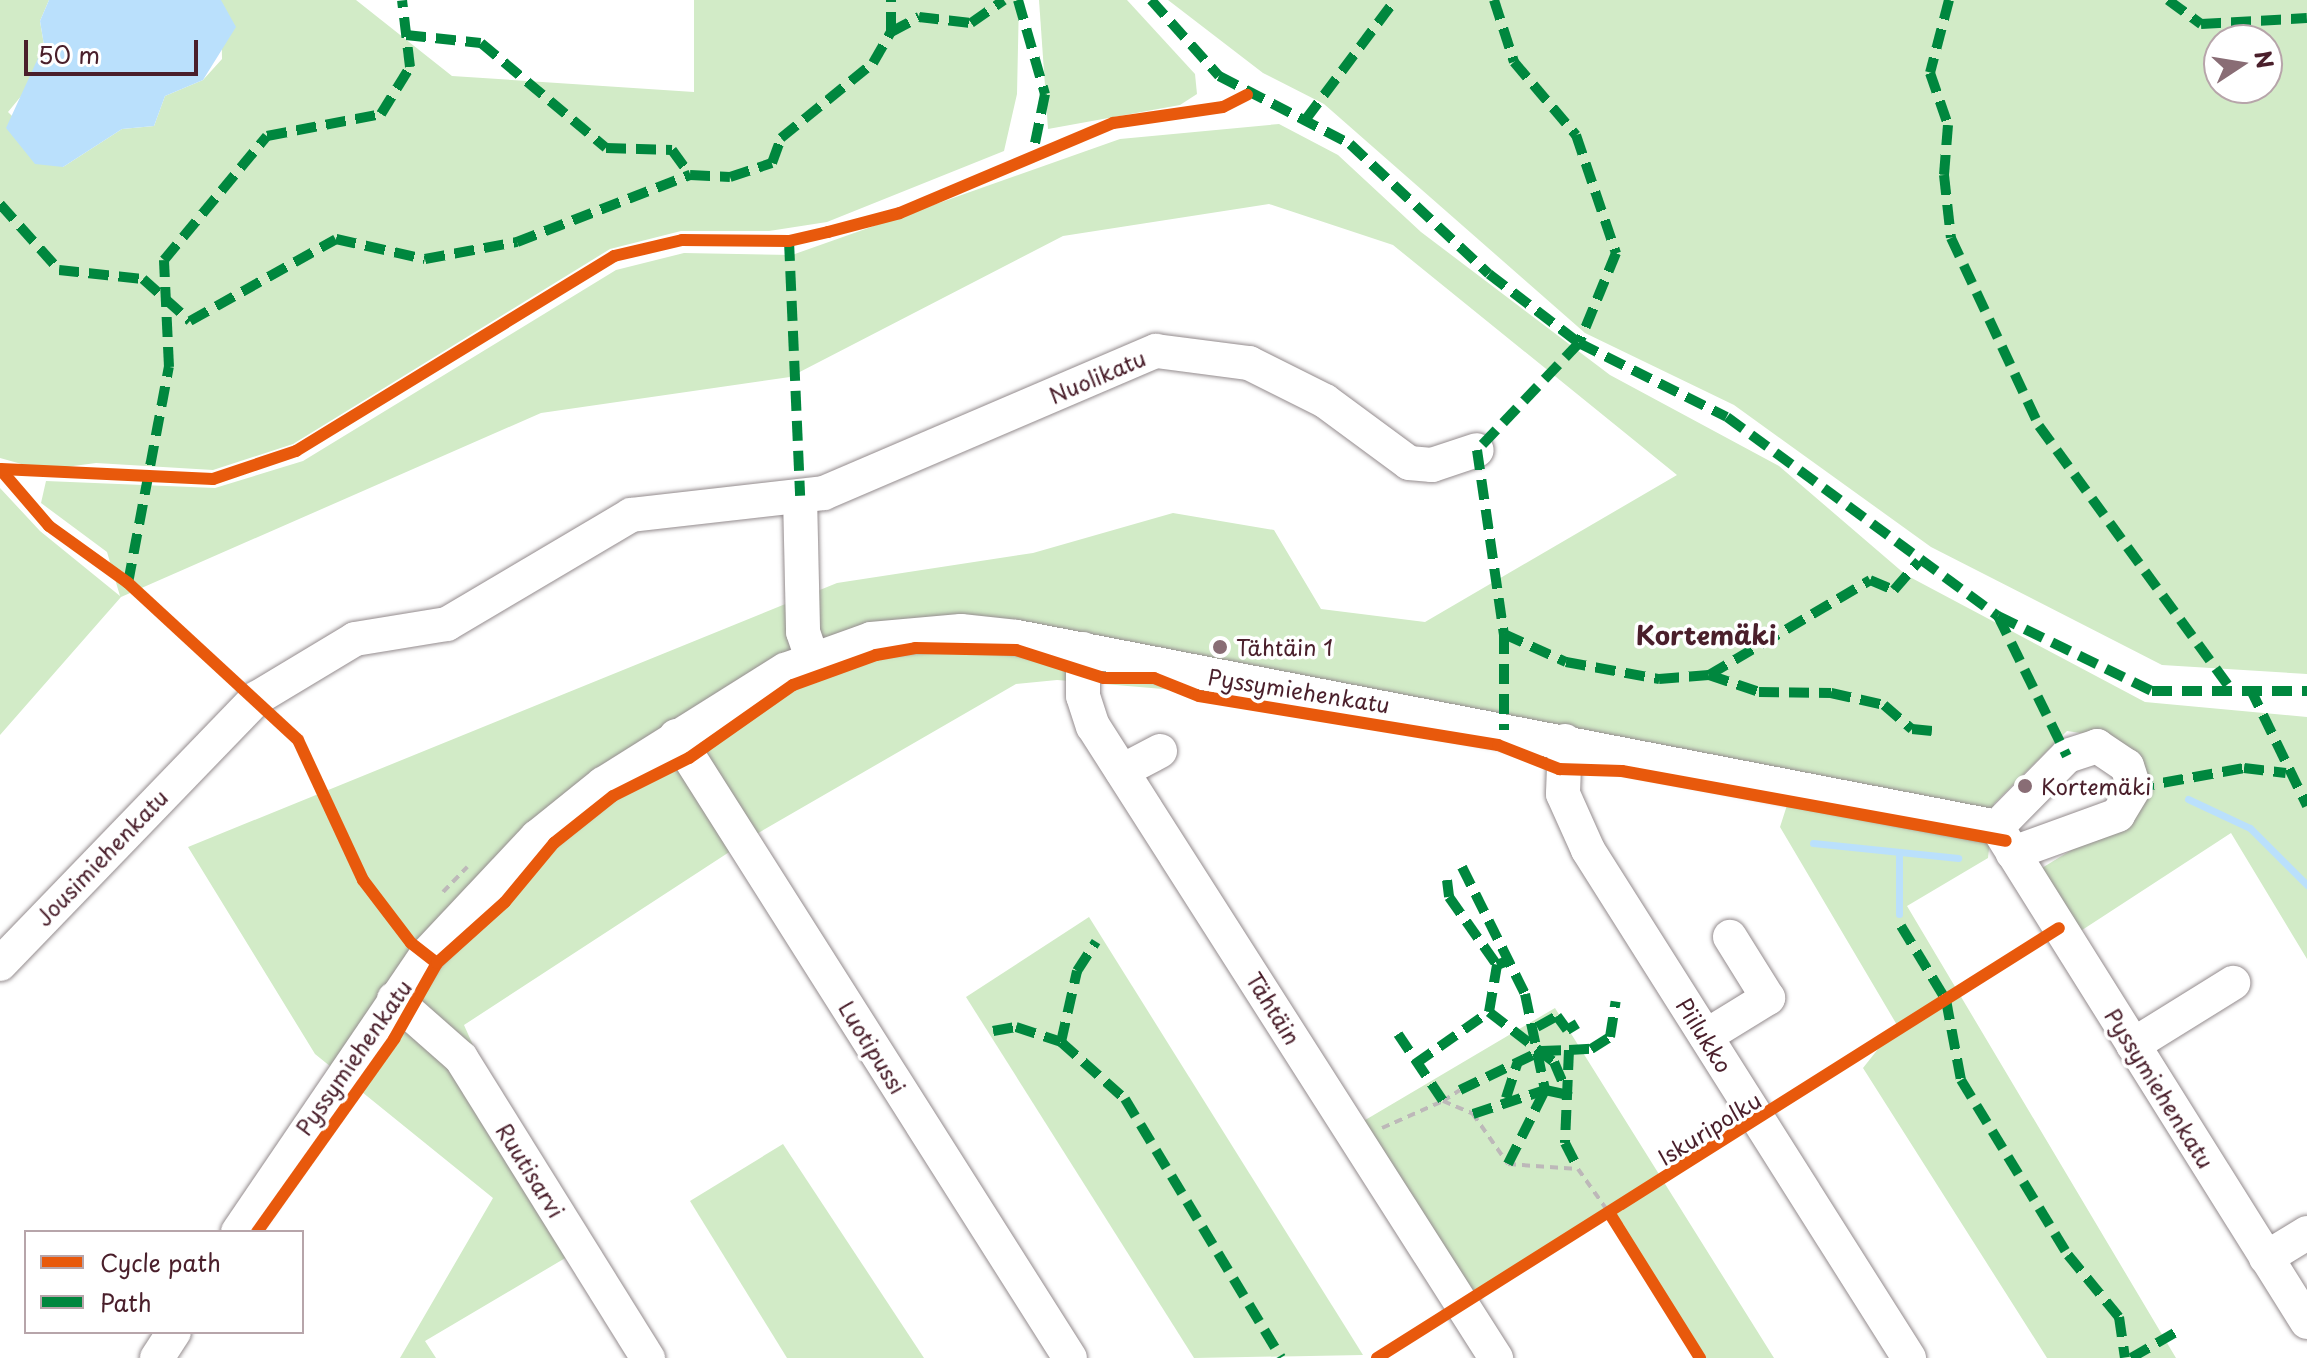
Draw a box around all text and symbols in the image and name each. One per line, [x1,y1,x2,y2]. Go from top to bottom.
scale bar [28,24,202,74]
north arrow [2203,24,2283,104]
text: 50 m [38,36,100,72]
text: N [2247,47,2283,71]
street label: Nuolikatu [1045,344,1149,408]
district label: Kortemäki [1636,619,1776,651]
place label: Tähtäin 1 [1236,634,1333,660]
marker: Tähtäin 1 [1211,638,1229,656]
street label: Pyssymiehenkatu [1206,663,1392,717]
place label: Kortemäki [2041,773,2151,799]
marker: Kortemäki [2016,777,2034,795]
street label: Jousimiehenkatu [29,784,173,930]
street label: Tähtäin [1242,967,1306,1049]
street label: Pyssymiehenkatu [290,974,416,1140]
street label: Piilukko [1672,993,1738,1077]
street label: Luotipussi [834,996,912,1098]
street label: Pyssymiehenkatu [2100,1003,2220,1173]
street label: Iskuripolku [1653,1086,1765,1170]
street label: Ruutisarvi [492,1118,570,1222]
legend [24,1230,304,1334]
text: Cycle path [100,1244,221,1280]
text: Path [100,1284,152,1320]

